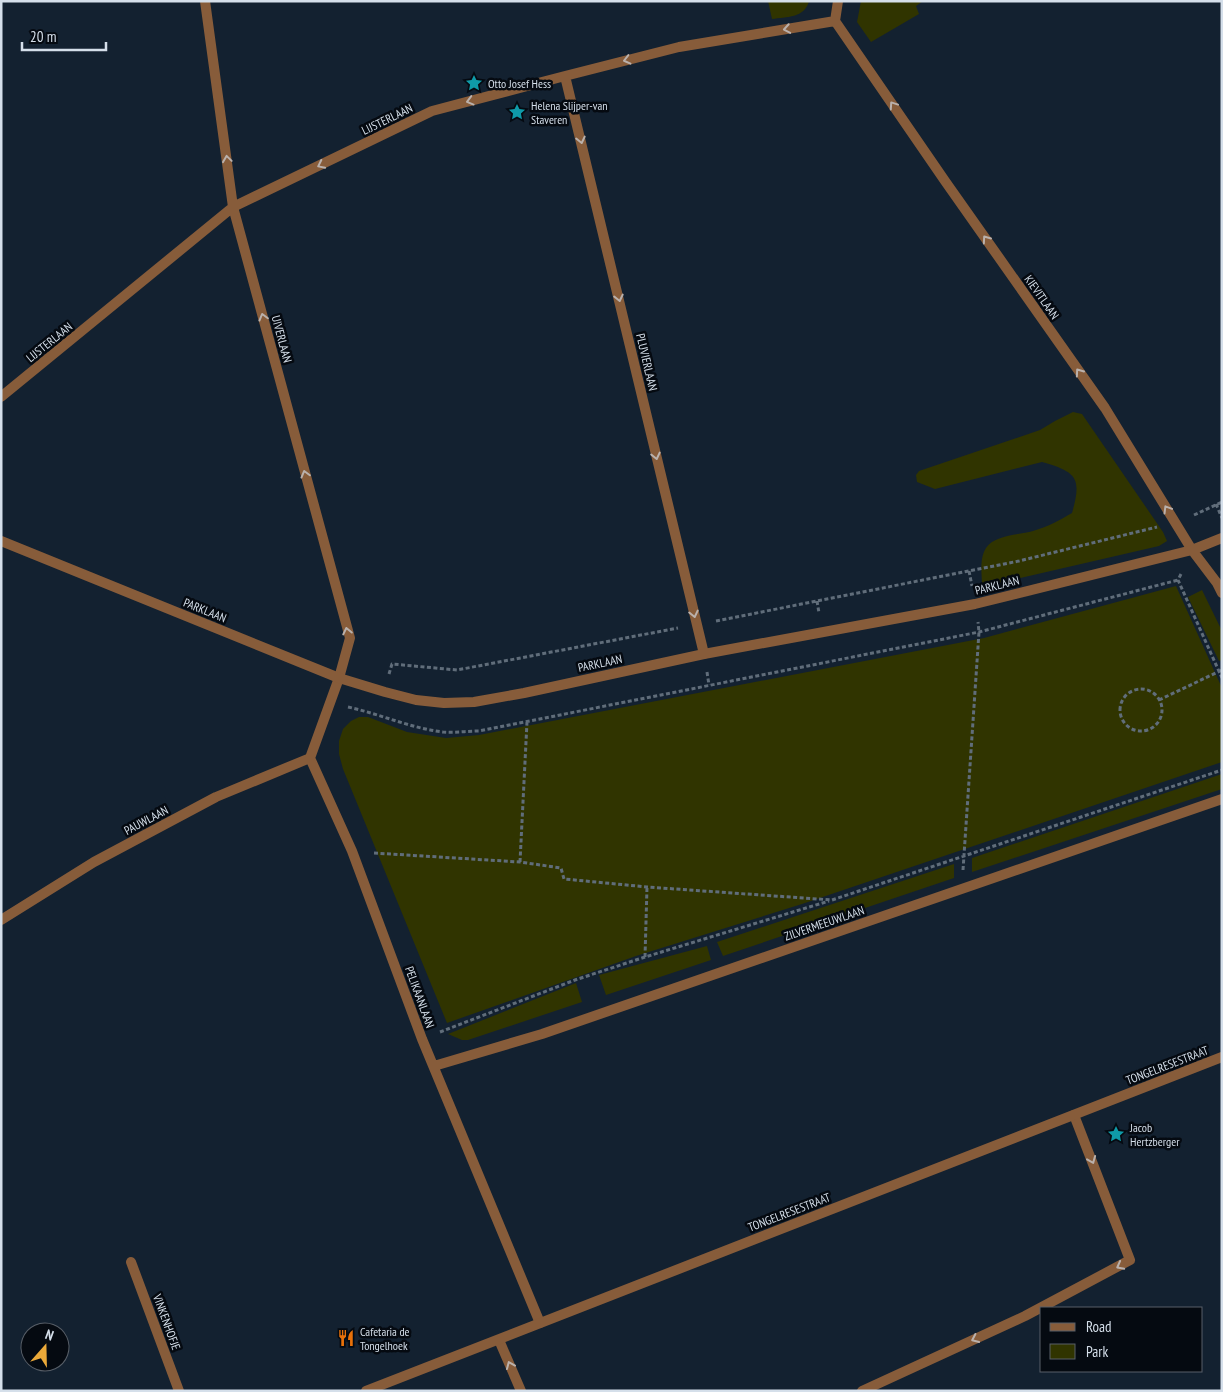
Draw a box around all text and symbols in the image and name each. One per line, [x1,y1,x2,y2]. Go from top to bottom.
scale bar [22,20,106,52]
one-way arrow [782,23,791,33]
text: 20 m [30,27,56,46]
one-way arrow [623,54,632,65]
place icon: Otto Josef Hess [464,73,484,93]
place label: Otto Josef Hess [488,76,551,91]
one-way arrow [466,95,475,106]
place label: Helena Slijper-van Staveren [531,98,608,127]
street label: LIJSTERLAAN [359,100,415,138]
place icon: Helena Slijper-van Staveren [507,102,527,122]
one-way arrow [890,102,899,111]
one-way arrow [575,135,586,144]
one-way arrow [222,155,233,163]
one-way arrow [317,158,326,169]
one-way arrow [983,235,992,245]
street label: KIEVITLAAN [1021,272,1063,322]
one-way arrow [613,294,624,303]
one-way arrow [258,313,269,322]
street label: UIVERLAAN [268,314,296,364]
street label: LIJSTERLAAN [23,319,75,365]
street label: PLUVIERLAAN [633,332,661,392]
one-way arrow [1076,368,1086,377]
one-way arrow [650,452,661,461]
one-way arrow [301,471,311,479]
one-way arrow [1163,505,1173,514]
street label: PARKLAAN [973,572,1021,598]
street label: PARKLAAN [181,595,229,625]
one-way arrow [688,610,699,619]
one-way arrow [342,627,353,635]
street label: PARKLAAN [576,651,624,675]
street label: PAUWLAAN [121,802,171,838]
street label: ZILVERMEEUWLAAN [782,902,866,944]
street label: PELIKAANLAAN [402,964,438,1030]
street label: TONGELRESESTRAAT [1124,1042,1211,1088]
place label: Jacob Hertzberger [1129,1120,1180,1149]
place icon: Jacob Hertzberger [1106,1124,1126,1144]
one-way arrow [1085,1155,1096,1164]
street label: TONGELRESESTRAAT [746,1189,833,1235]
one-way arrow [1116,1260,1125,1270]
street label: VINKENHOFJE [150,1291,184,1352]
legend [1040,1307,1203,1372]
text: Road [1086,1317,1112,1336]
north arrow [20,1322,70,1372]
place label: Cafetaria de Tongelhoek [360,1324,410,1353]
text: N [43,1325,56,1345]
restaurant icon: Cafetaria de Tongelhoek [336,1328,356,1348]
one-way arrow [971,1333,980,1343]
text: Park [1086,1342,1108,1361]
one-way arrow [506,1361,517,1370]

